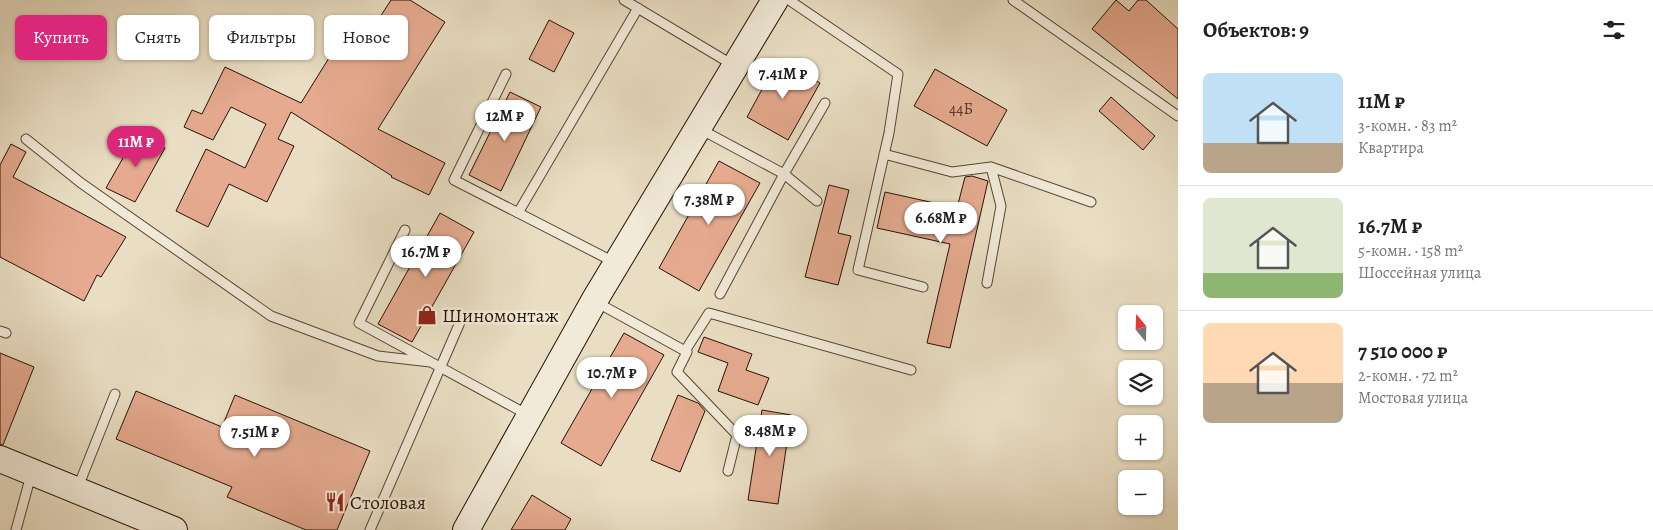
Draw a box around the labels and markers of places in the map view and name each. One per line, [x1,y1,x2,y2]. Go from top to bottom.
pin: 7.41M ₽ [737,58,829,100]
pin: 12M ₽ [470,100,540,142]
pin: 11M ₽ [101,126,171,168]
pin: 7.38M ₽ [663,184,755,226]
pin: 6.68M ₽ [895,202,987,244]
pin: 16.7M ₽ [380,236,472,278]
place label: Шиномонтаж [442,303,559,329]
shop icon: Шиномонтаж [416,304,438,326]
pin: 10.7M ₽ [566,356,658,399]
pin: 8.48M ₽ [724,414,816,457]
pin: 7.51M ₽ [209,416,301,458]
place label: Столовая [350,490,426,516]
restaurant icon: Столовая [324,491,346,513]

